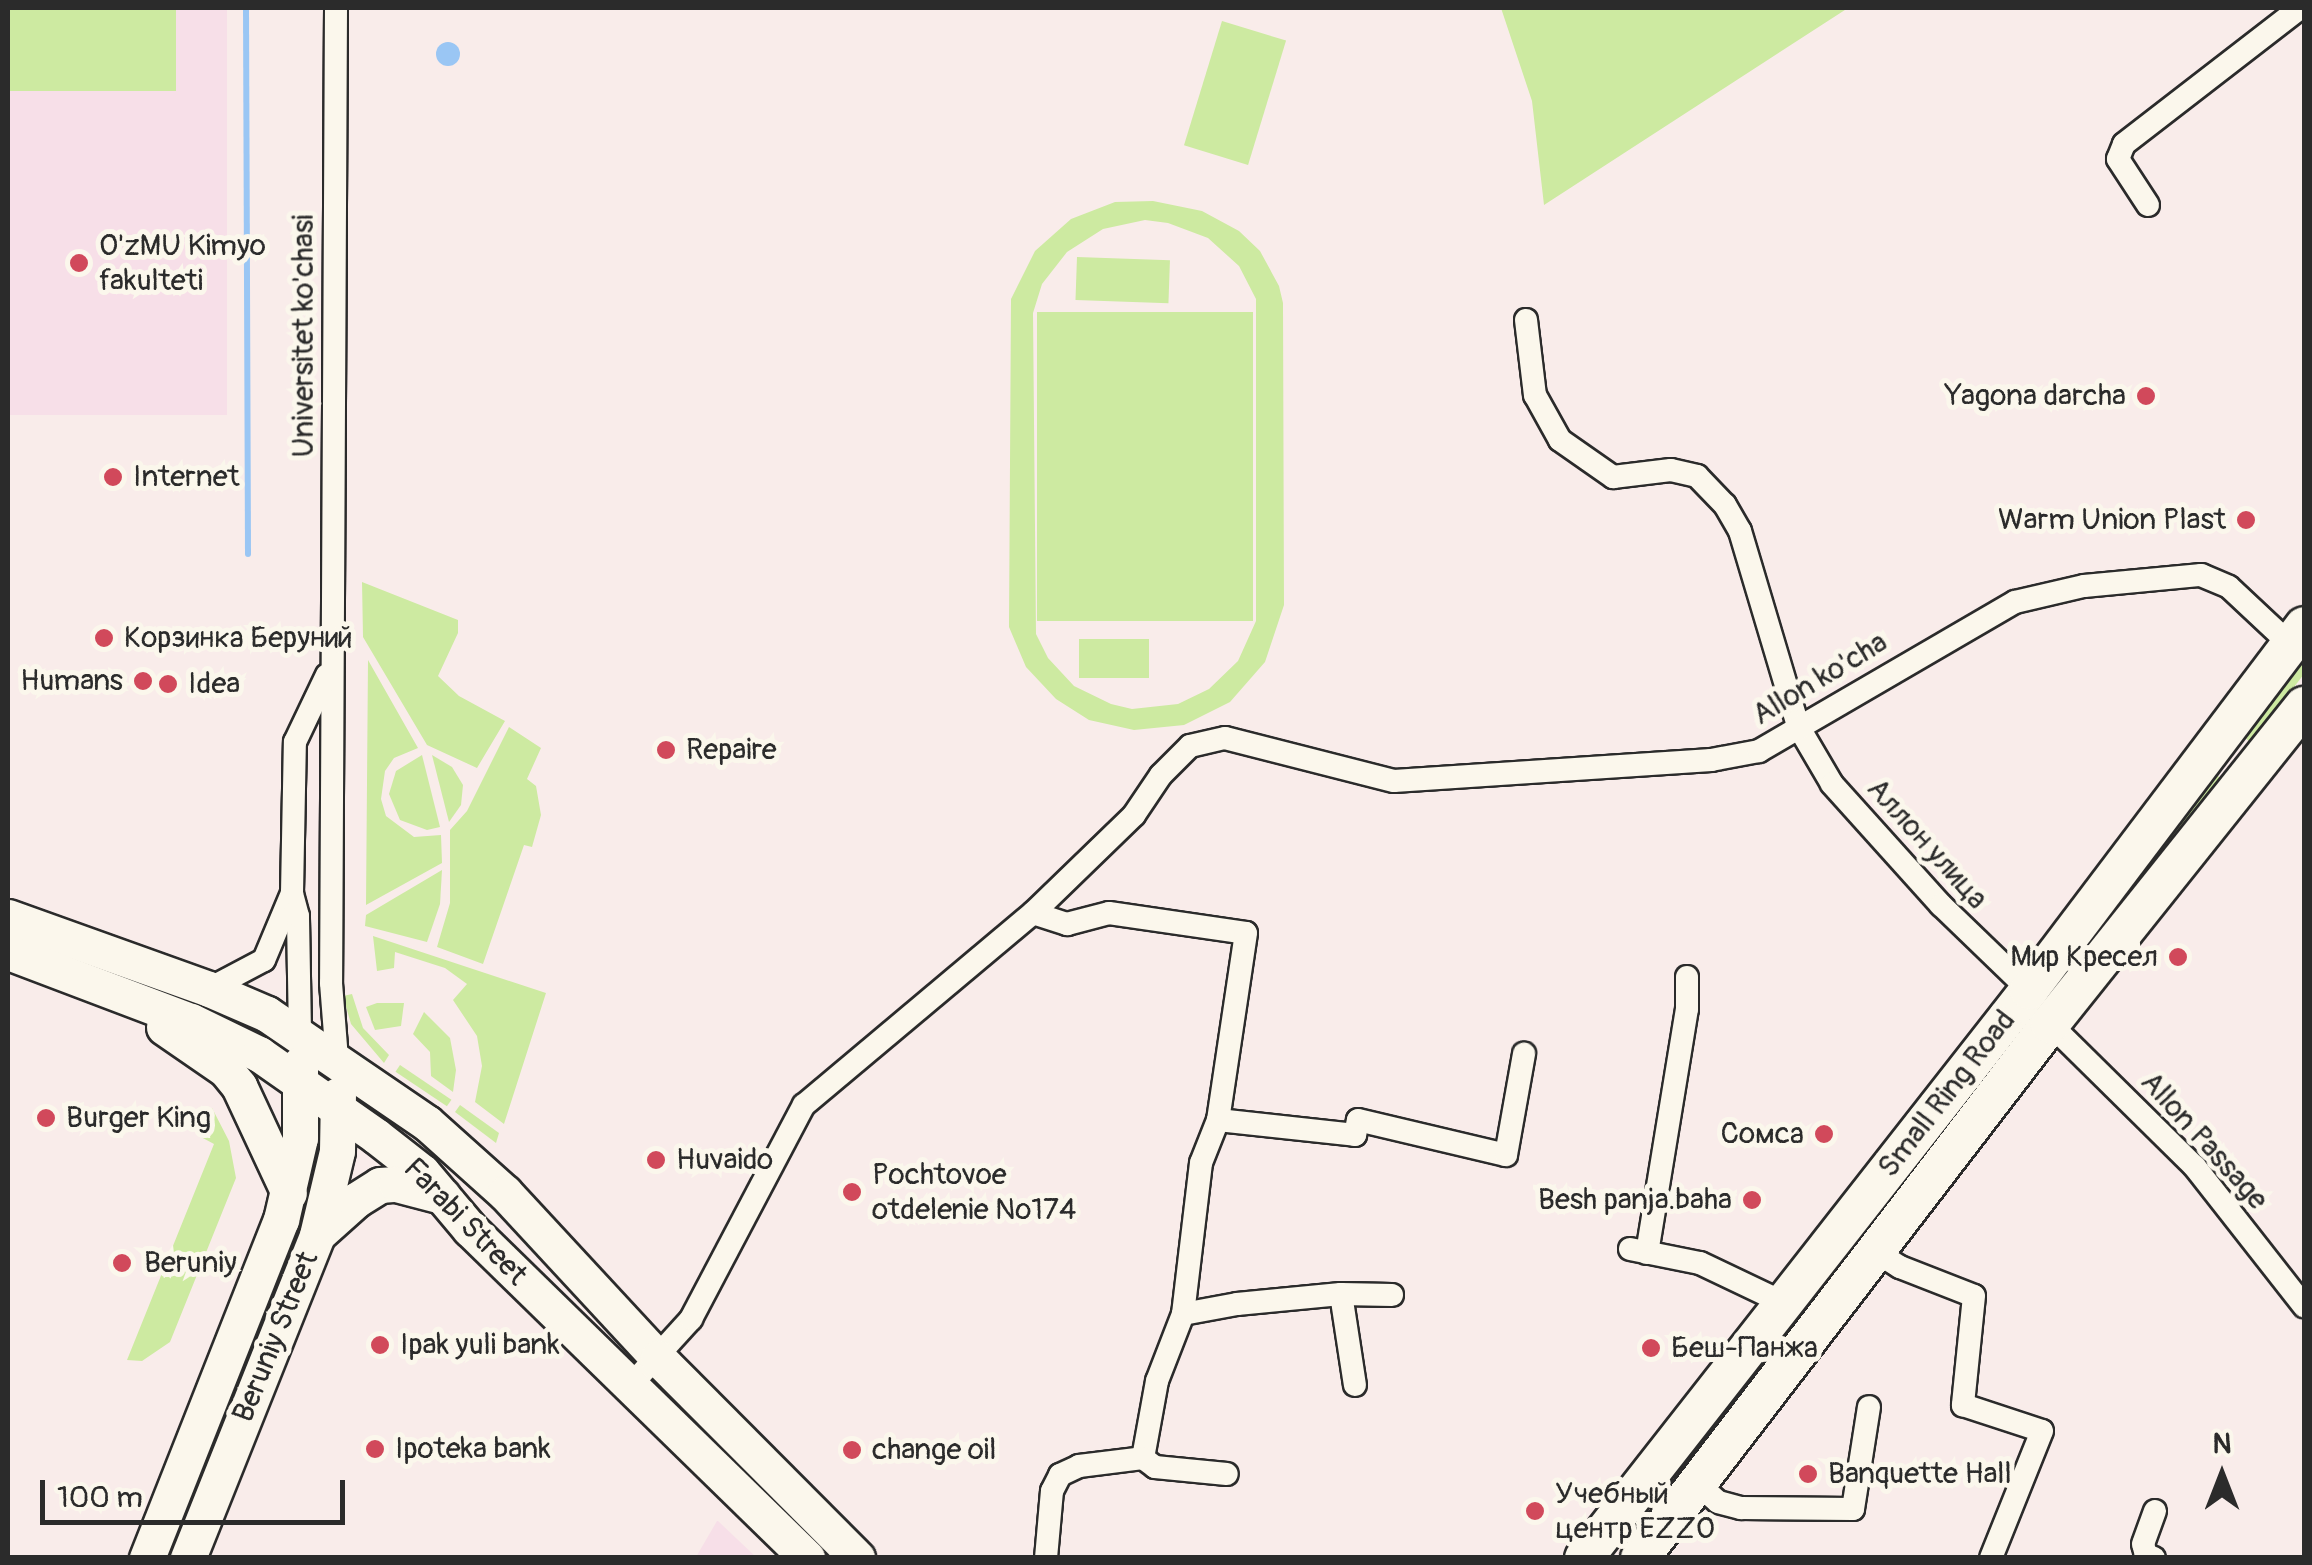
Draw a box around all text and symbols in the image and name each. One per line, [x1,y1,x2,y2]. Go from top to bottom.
street label: Universitet ko'chasi [286,215,322,457]
place label: O'zMU Kimyo fakulteti [99,228,266,298]
marker: O'zMU Kimyo fakulteti [68,252,90,274]
place label: Yagona darcha [1945,378,2126,414]
marker: Yagona darcha [2135,385,2157,407]
place label: Internet [133,459,240,495]
marker: Internet [102,466,124,488]
place label: Warm Union Plast [1998,502,2226,538]
marker: Warm Union Plast [2235,509,2257,531]
place label: Корзинка Беруний [124,620,353,656]
street label: Allon ko'cha [1746,625,1894,733]
marker: Корзинка Беруний [93,627,115,649]
place label: Humans [20,663,123,699]
place label: Idea [188,666,240,702]
marker: Humans [132,670,154,692]
marker: Idea [157,673,179,695]
place label: Repaire [686,732,777,768]
marker: Repaire [655,739,677,761]
street label: Аллон улица [1859,771,1995,917]
place label: Мир Кресел [2010,939,2158,975]
marker: Мир Кресел [2167,946,2189,968]
street label: Small Ring Road [1871,1003,2023,1185]
street label: Allon Passage [2133,1065,2275,1217]
place label: Burger King [66,1100,211,1136]
marker: Burger King [35,1107,57,1129]
place label: Сомса [1720,1116,1804,1152]
marker: Сомса [1813,1123,1835,1145]
place label: Huvaido [676,1142,773,1178]
marker: Huvaido [645,1149,667,1171]
street label: Farabi Street [396,1151,534,1293]
place label: Pochtovoe otdelenie №174 [872,1157,1076,1228]
marker: Pochtovoe otdelenie №174 [841,1181,863,1203]
place label: Besh panja.baha [1538,1182,1732,1218]
marker: Besh panja.baha [1741,1189,1763,1211]
place label: Beruniy [144,1245,237,1281]
street label: Beruniy Street [225,1247,327,1427]
marker: Beruniy [109,1250,135,1276]
place label: Ipak yuli bank [400,1327,560,1363]
place label: Беш-Панжа [1671,1330,1818,1366]
marker: Ipak yuli bank [369,1334,391,1356]
marker: Беш-Панжа [1640,1337,1662,1359]
north arrow [2172,1425,2272,1525]
text: N [2213,1427,2231,1462]
place label: Ipoteka bank [395,1431,551,1467]
place label: change oil [872,1432,996,1468]
marker: Ipoteka bank [364,1438,386,1460]
marker: change oil [841,1439,863,1461]
place label: Banquette Hall [1828,1456,2012,1492]
scale bar [45,1460,350,1522]
marker: Banquette Hall [1797,1463,1819,1485]
place label: Учебный центр EZZO [1555,1476,1715,1546]
text: 100 m [57,1479,143,1516]
marker: Учебный центр EZZO [1524,1500,1546,1522]

